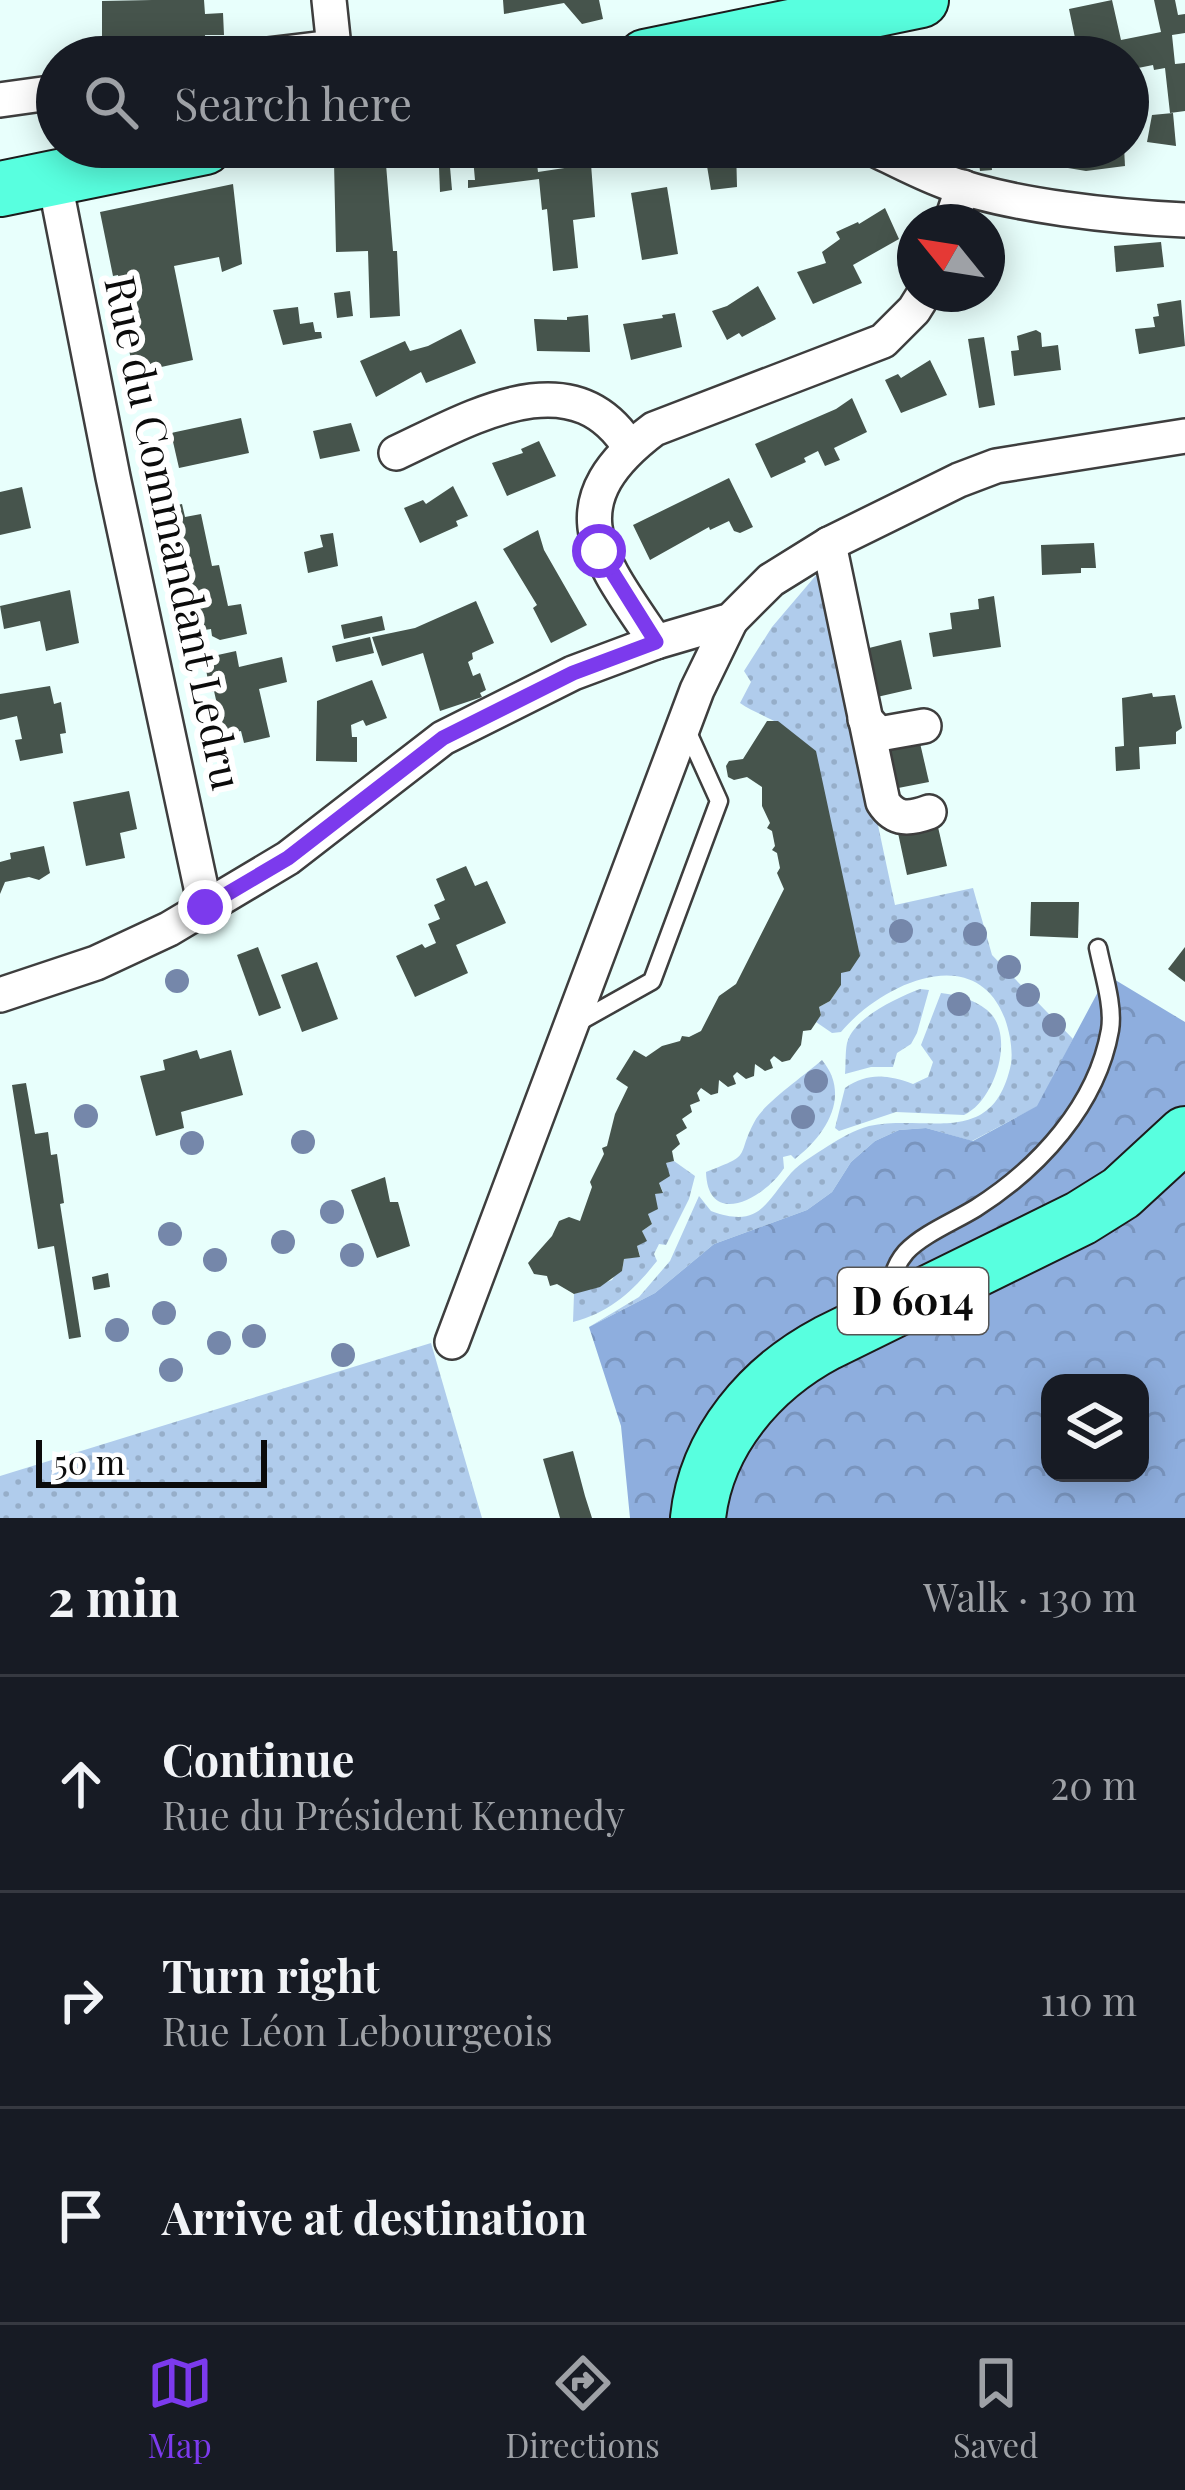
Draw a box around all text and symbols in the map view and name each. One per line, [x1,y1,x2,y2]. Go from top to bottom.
search box [36,36,1149,168]
icon: search [78,69,144,135]
text: Search here [174,72,412,132]
north arrow [897,204,1005,312]
street label: Rue du Commandant Ledru [93,271,257,794]
route start [572,524,626,578]
route end [178,880,232,934]
road number: D 6014 [838,1268,988,1334]
map controls [1041,1374,1149,1482]
button: layers [1041,1374,1149,1482]
scale bar [36,1434,267,1487]
text: 50 m [54,1439,125,1483]
text: 2 min [48,1562,180,1630]
text: Walk · 130 m [923,1570,1137,1622]
text: Continue [162,1728,354,1788]
icon: ahead [48,1751,114,1817]
text: 20 m [1051,1758,1137,1810]
text: Rue du Président Kennedy [162,1788,625,1840]
text: Turn right [162,1944,380,2004]
icon: right [48,1967,114,2033]
text: 110 m [1040,1974,1137,2026]
text: Rue Léon Lebourgeois [162,2004,553,2056]
icon: arrive [48,2183,114,2249]
text: Arrive at destination [162,2186,587,2246]
tab: Map [147,2350,213,2466]
tab: Directions [506,2350,660,2466]
tab: Saved [953,2350,1039,2466]

